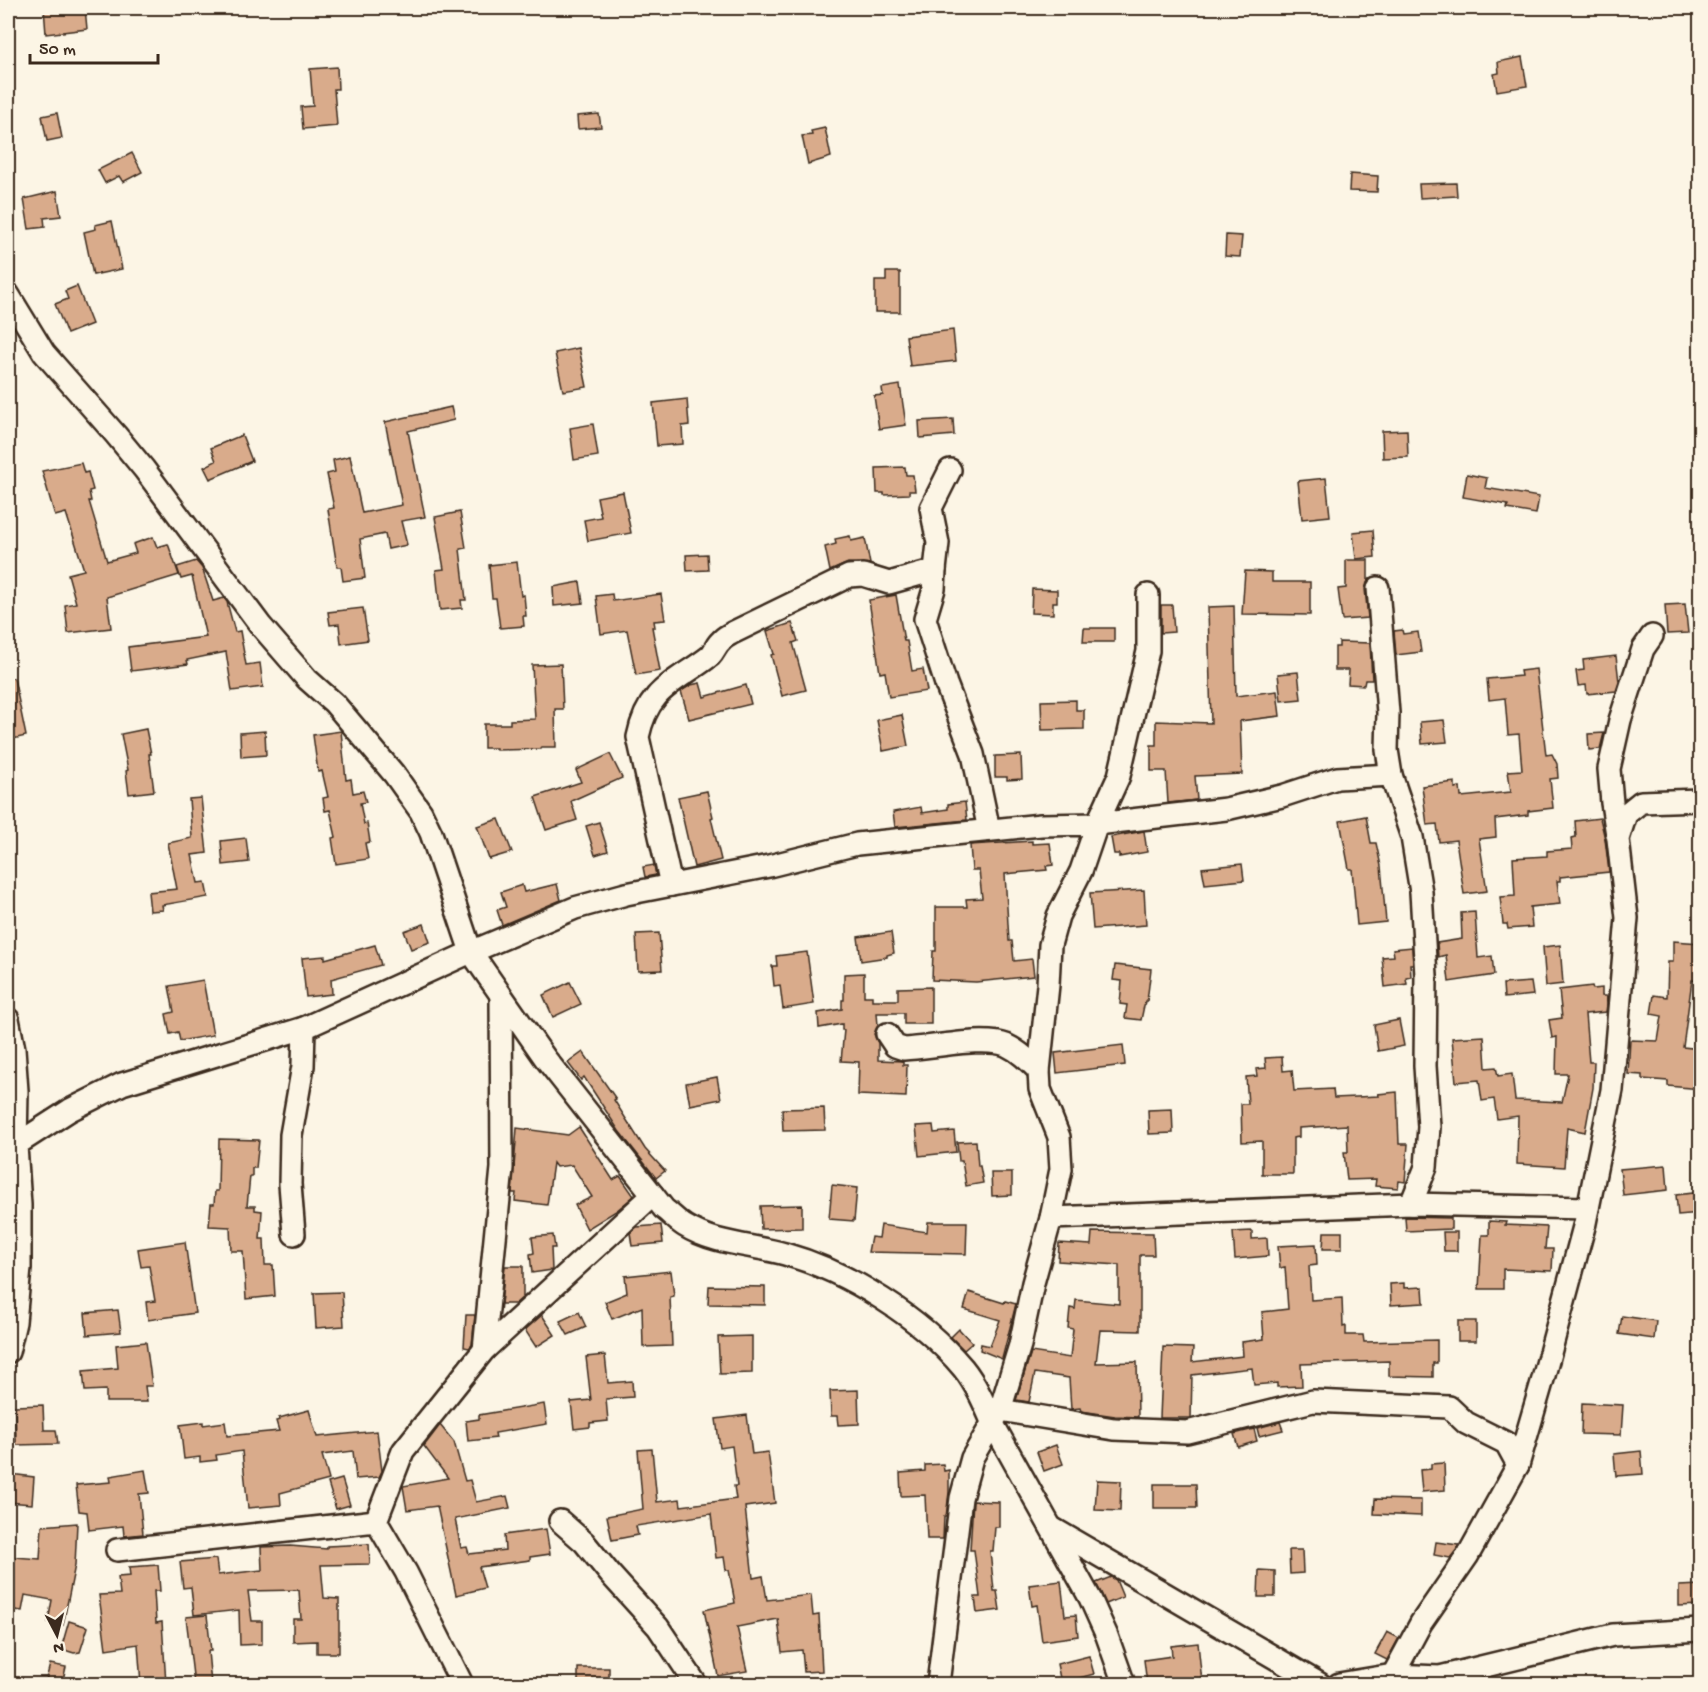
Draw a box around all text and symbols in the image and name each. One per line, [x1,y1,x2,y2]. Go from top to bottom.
scale bar [30,27,158,65]
text: 50 m [39,40,76,61]
north arrow [27,1605,87,1665]
text: N [52,1636,65,1657]

